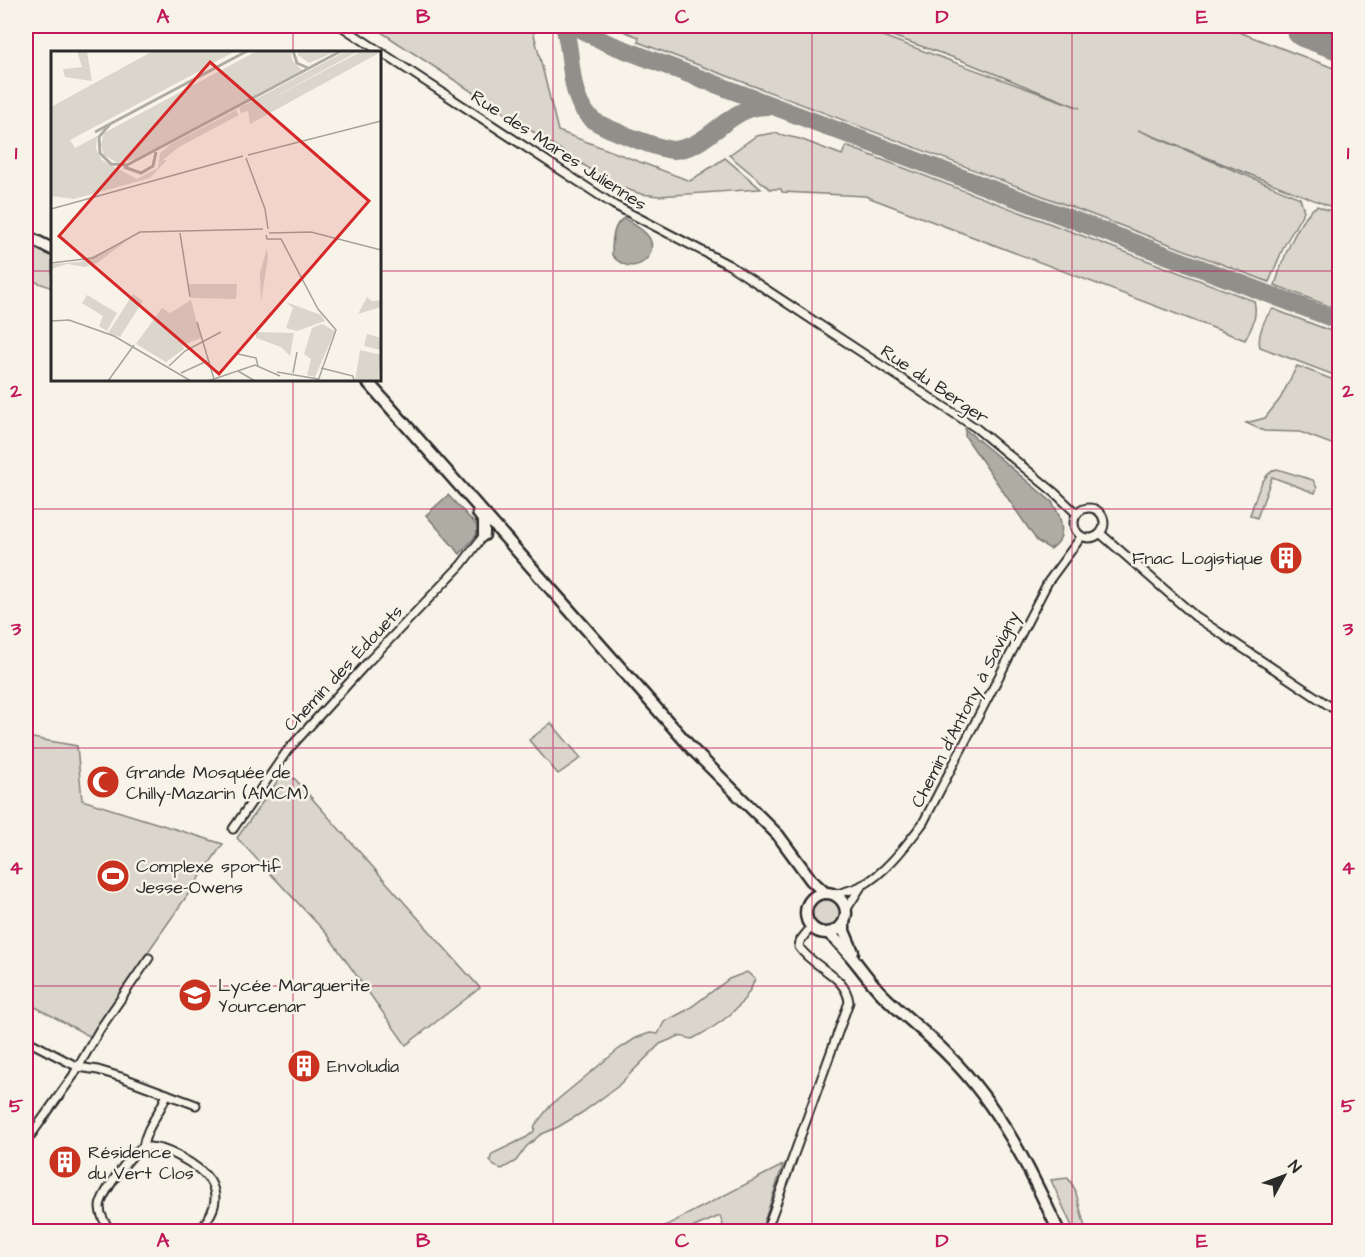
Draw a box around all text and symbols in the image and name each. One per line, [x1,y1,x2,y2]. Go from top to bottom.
text: A [157,3,170,31]
text: B [416,3,431,31]
text: C [675,3,690,31]
text: D [936,3,949,31]
text: E [1196,3,1208,31]
inset map [51,51,381,381]
street label: Rue des Mares Juliennes [466,84,651,217]
text: 1 [15,139,18,167]
text: 1 [1347,139,1350,167]
street label: Rue du Berger [875,339,994,431]
text: 2 [9,377,22,405]
text: 2 [1341,377,1354,405]
building icon: Fnac Logistique [1268,540,1304,576]
place label: Fnac Logistique [1132,546,1263,572]
street label: Chemin des Édouets [278,600,409,737]
street label: Chemin d'Antony à Savigny [905,606,1027,812]
text: 3 [10,615,22,643]
text: 3 [1342,615,1354,643]
place label: Grande Mosquée de Chilly-Mazarin (AMCM) [126,760,308,807]
mosque icon: Grande Mosquée de Chilly-Mazarin (AMCM) [85,764,121,800]
text: 4 [9,854,23,882]
place label: Complexe sportif Jesse-Owens [136,854,281,900]
text: 4 [1341,854,1355,882]
sports icon: Complexe sportif Jesse-Owens [95,858,131,894]
place label: Lycée Marguerite Yourcenar [218,973,370,1019]
school or university icon: Lycée Marguerite Yourcenar [177,977,213,1013]
building icon: Envoludia [286,1048,322,1084]
place label: Envoludia [327,1054,399,1079]
text: 5 [9,1092,24,1120]
text: 5 [1341,1092,1356,1120]
place label: Résidence du Vert Clos [88,1140,194,1186]
building icon: Résidence du Vert Clos [47,1144,83,1180]
north arrow [1254,1146,1314,1206]
text: N [1283,1156,1306,1178]
text: A [157,1227,170,1255]
text: B [416,1227,431,1255]
text: C [675,1227,690,1255]
text: D [936,1227,949,1255]
text: E [1196,1227,1208,1255]

